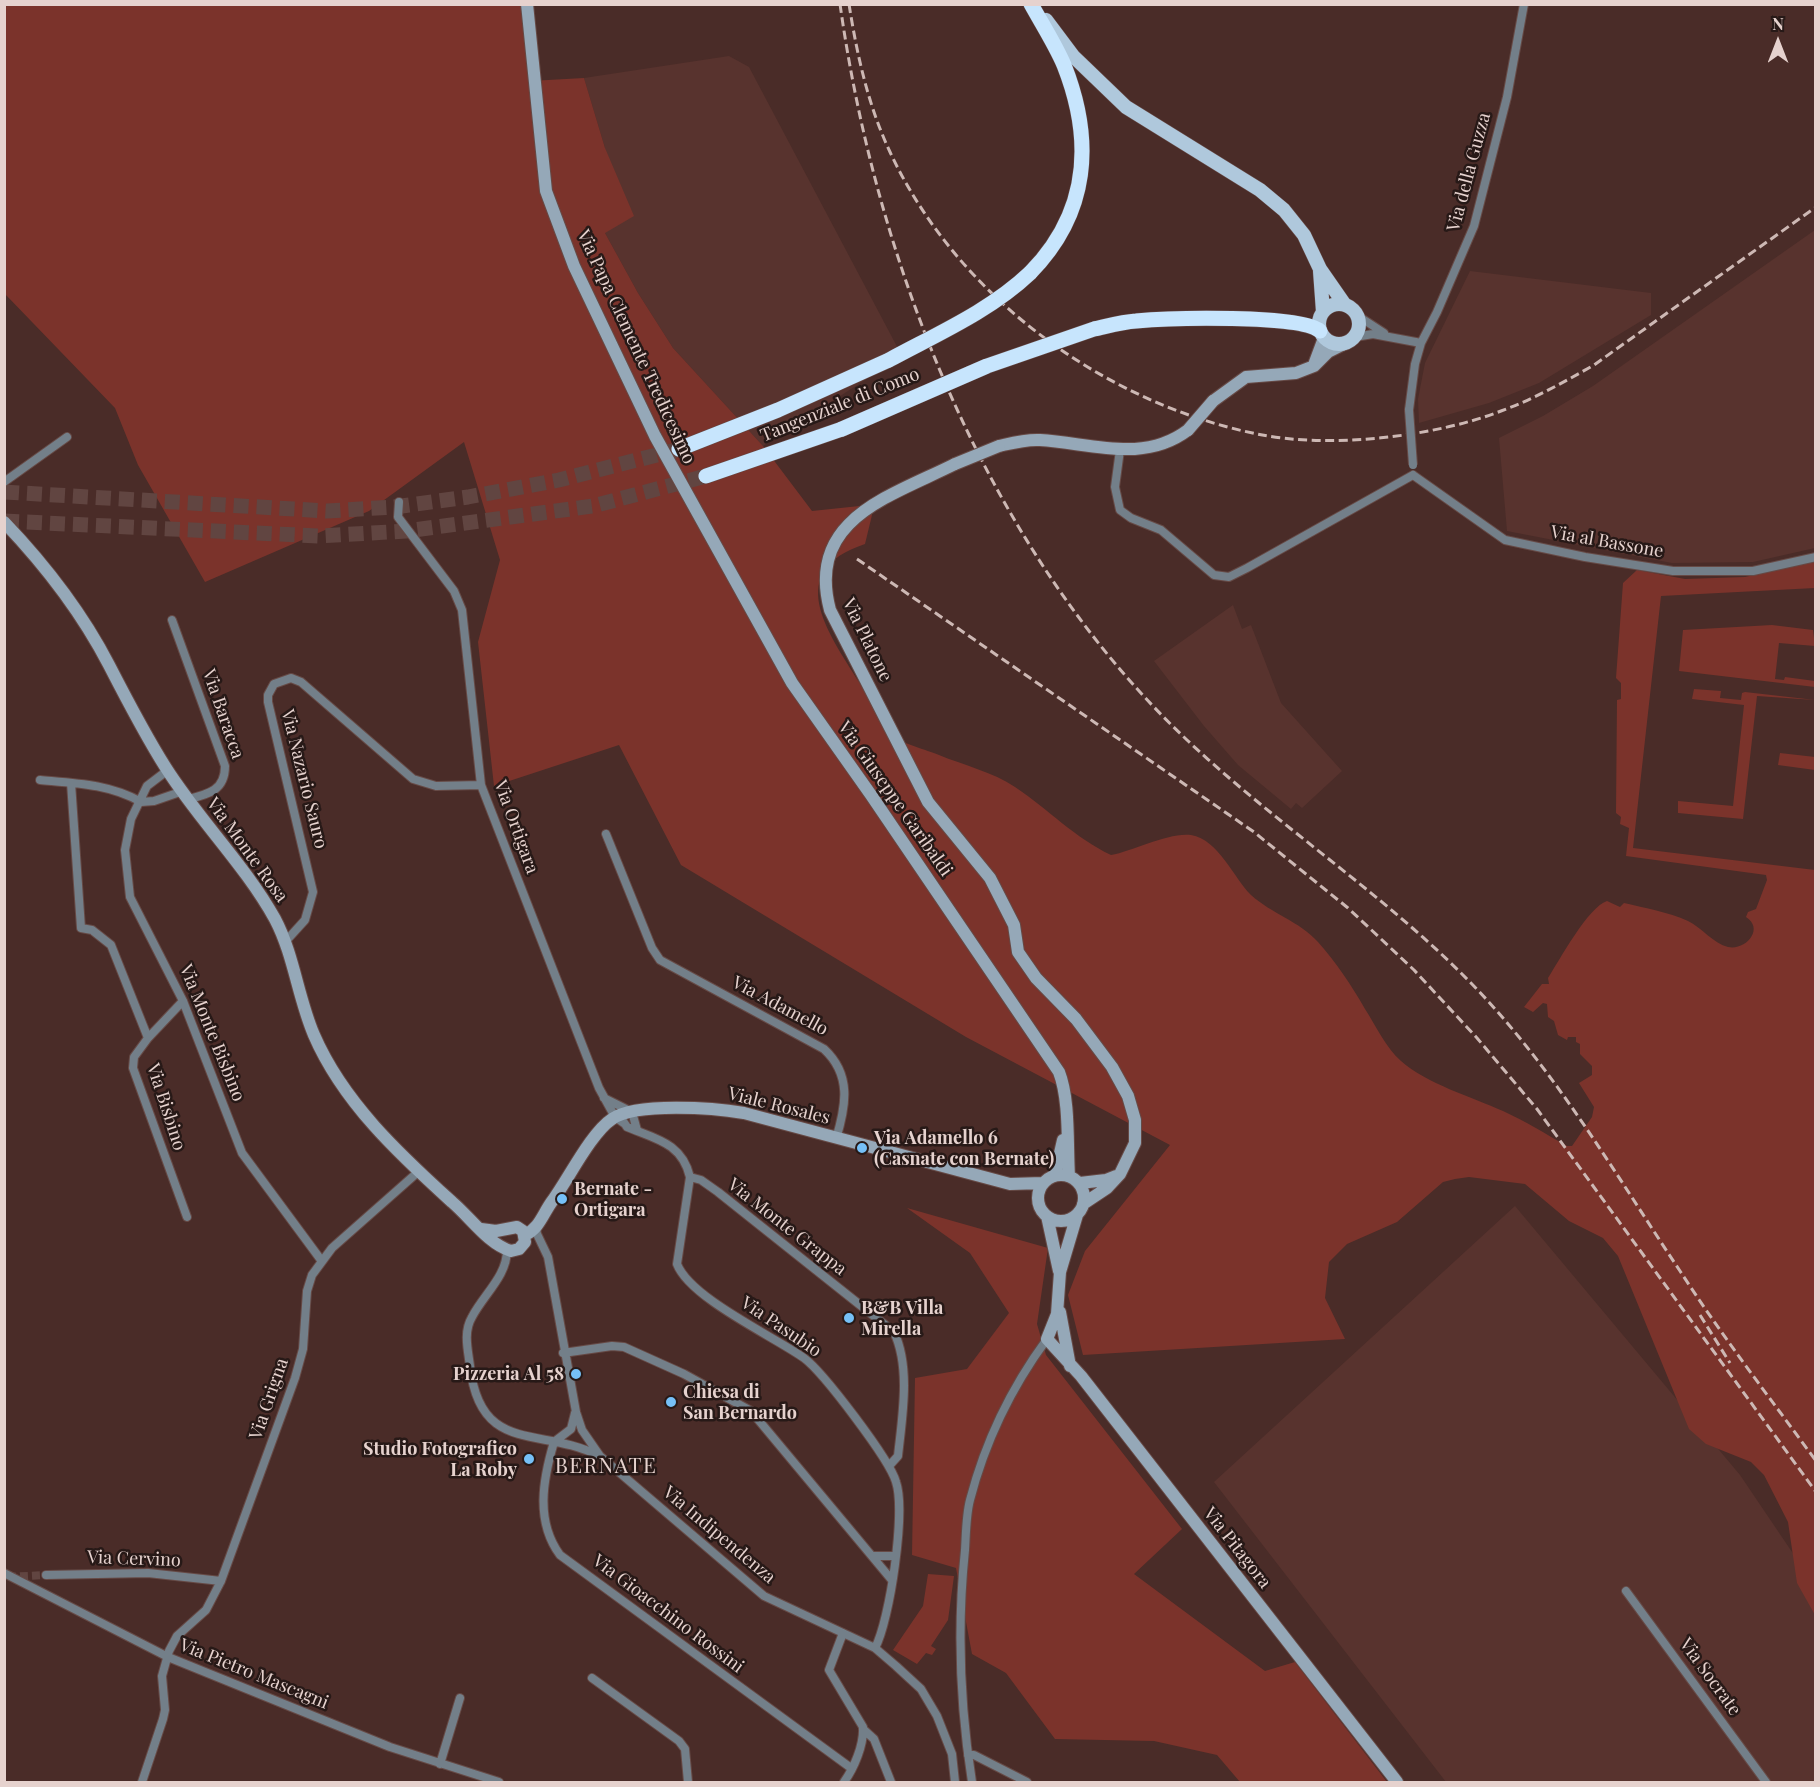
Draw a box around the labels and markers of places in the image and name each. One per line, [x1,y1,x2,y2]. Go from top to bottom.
place label: Via Adamello 6 (Casnate con Bernate) [874,1127,1054,1170]
marker: Via Adamello 6 (Casnate con Bernate) [855,1141,869,1155]
place label: Bernate - Ortigara [574,1178,652,1220]
marker: Bernate - Ortigara [555,1192,569,1206]
place label: B&B Villa Mirella [861,1297,943,1340]
marker: B&B Villa Mirella [842,1311,856,1325]
place label: Pizzeria Al 58 [453,1363,564,1385]
marker: Pizzeria Al 58 [569,1367,583,1381]
place label: Chiesa di San Bernardo [683,1381,797,1424]
marker: Chiesa di San Bernardo [664,1395,678,1409]
place label: Studio Fotografico La Roby [363,1438,517,1480]
marker: Studio Fotografico La Roby [522,1452,536,1466]

